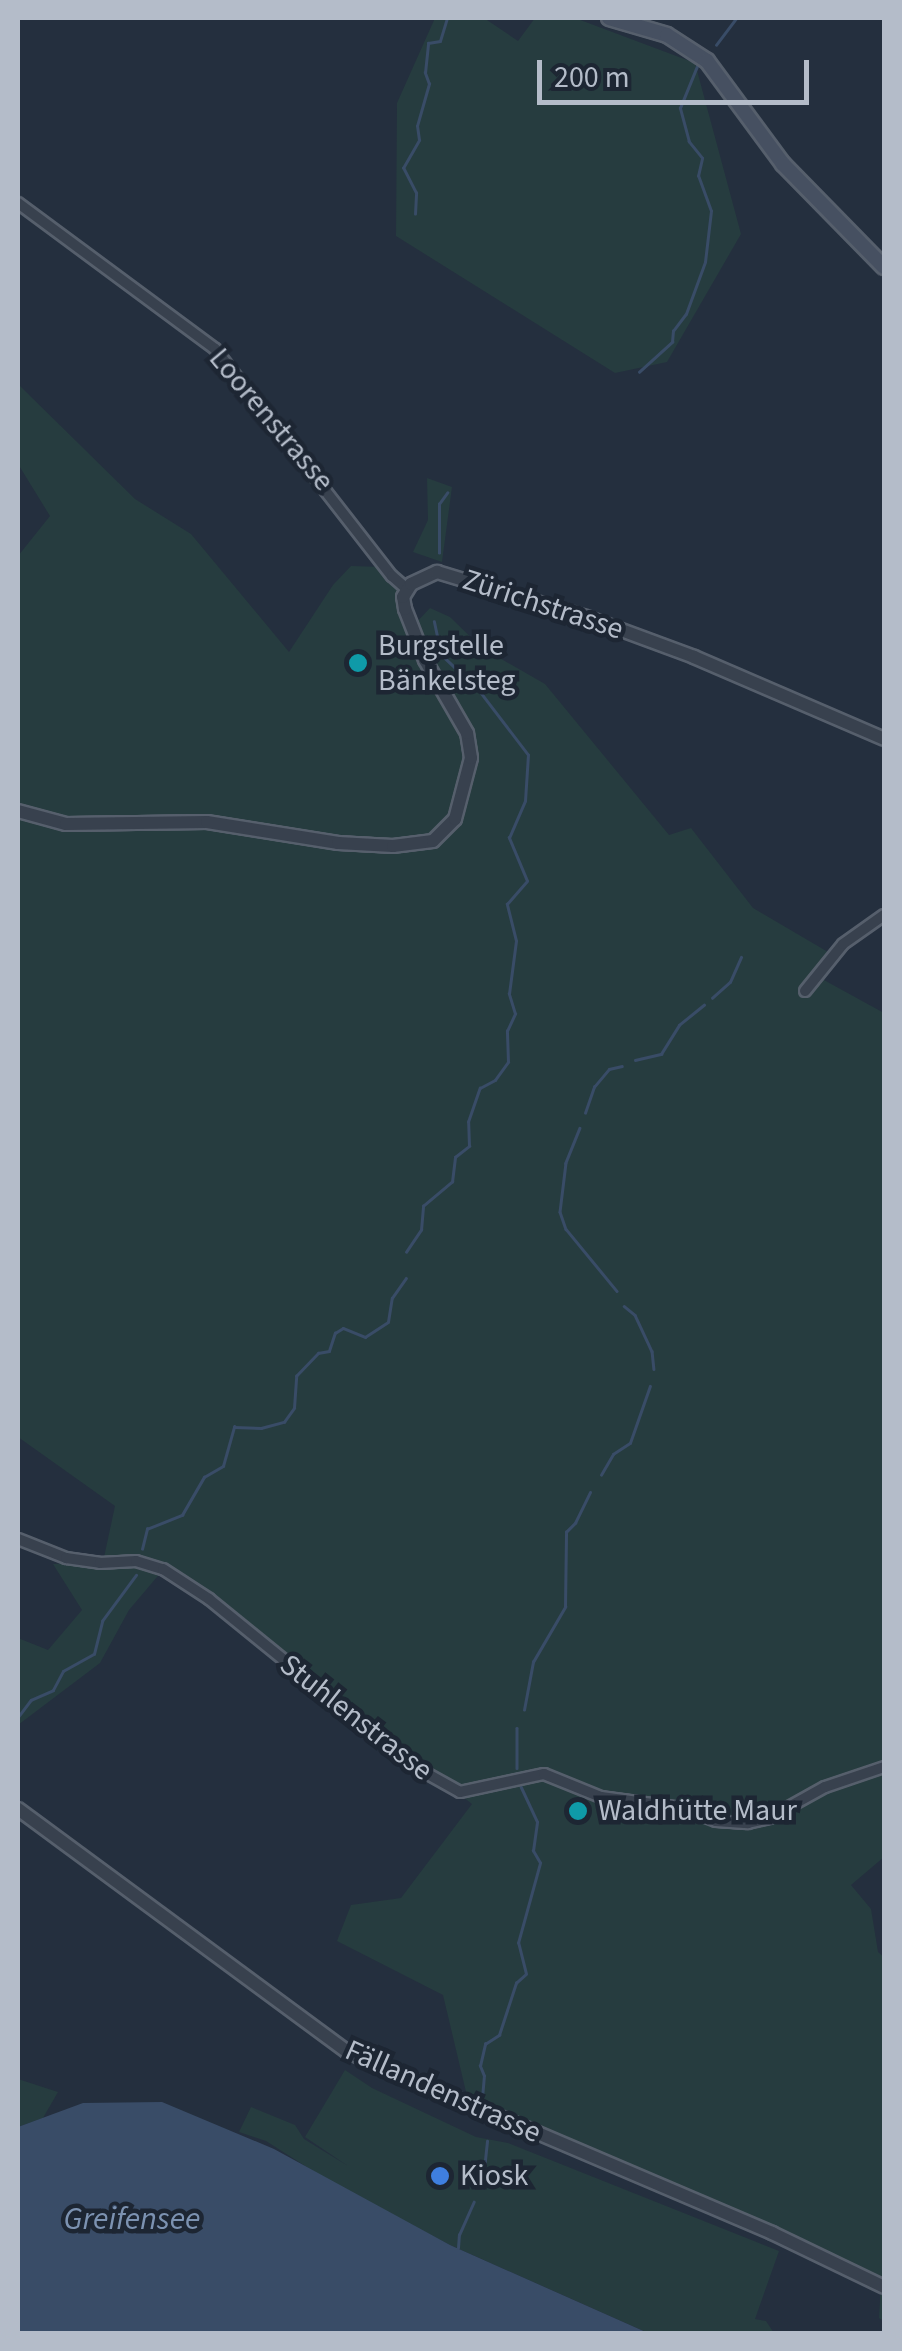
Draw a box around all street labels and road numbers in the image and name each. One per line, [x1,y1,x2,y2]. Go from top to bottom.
street label: Loorenstrasse [201,341,341,499]
street label: Zürichstrasse [458,562,628,648]
street label: Stuhlenstrasse [272,1647,440,1789]
street label: Fällandenstrasse [339,2033,547,2151]

